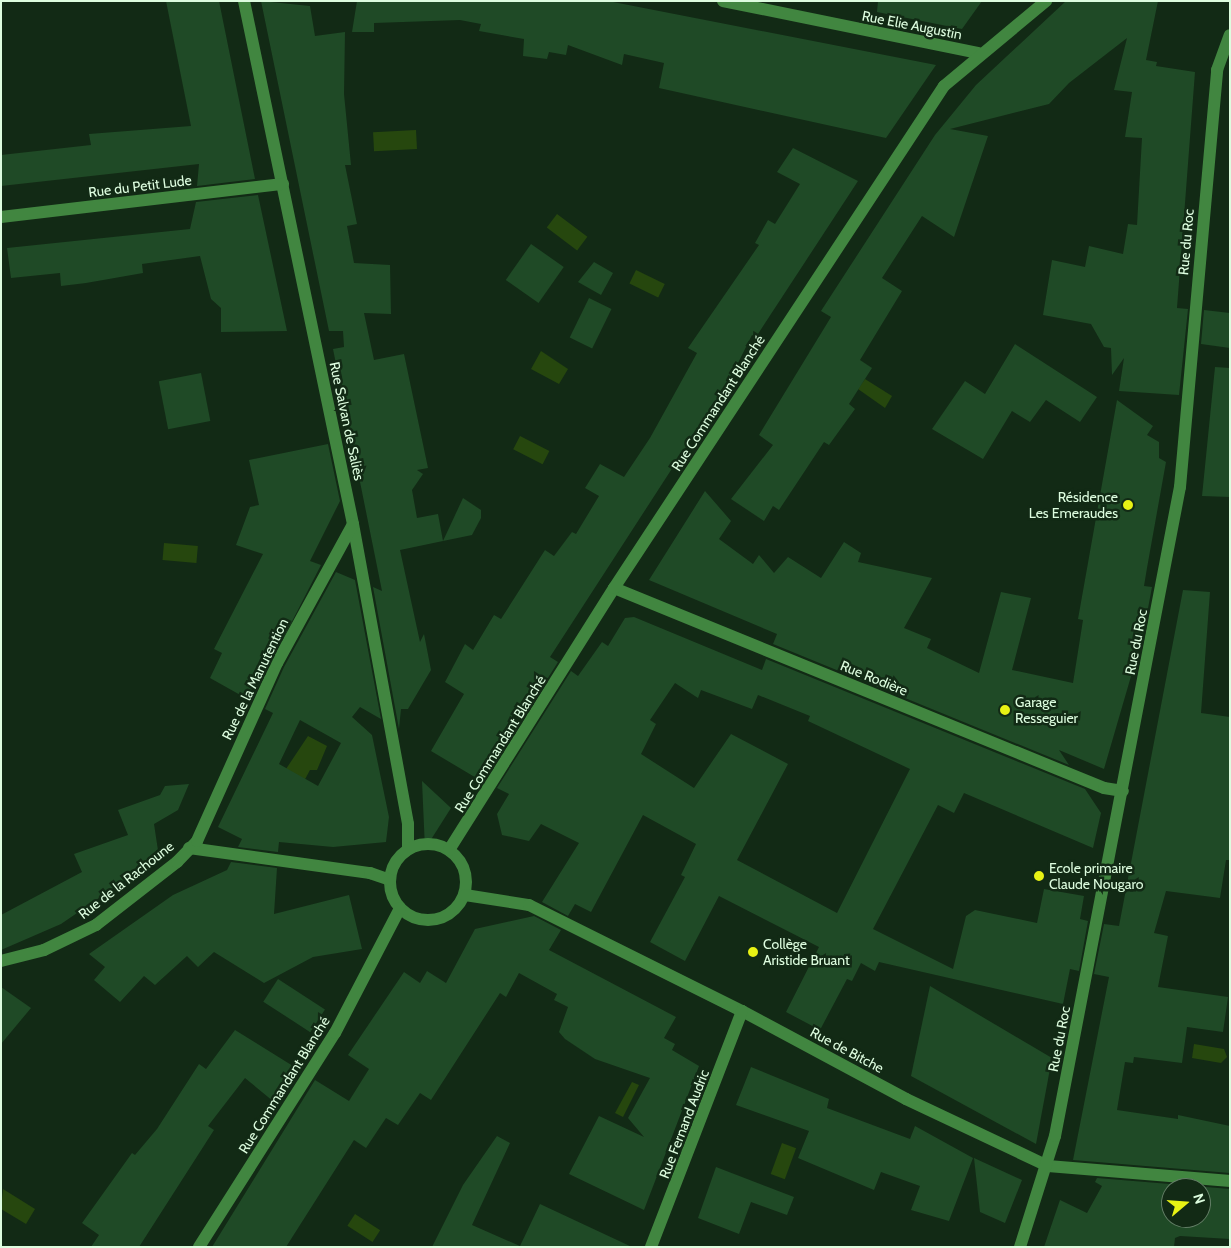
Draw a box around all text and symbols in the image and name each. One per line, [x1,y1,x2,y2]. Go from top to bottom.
street label: Rue Elie Augustin [860,7,964,43]
street label: Rue du Petit Lude [87,171,193,201]
street label: Rue du Roc [1175,208,1197,276]
street label: Rue Commandant Blanché [668,332,768,474]
street label: Rue Salvan de Saliès [326,360,368,482]
place label: Résidence Les Emeraudes [1029,489,1118,522]
marker: Résidence Les Emeraudes [1122,499,1134,511]
street label: Rue du Roc [1121,608,1151,676]
street label: Rue de la Manutention [218,615,292,743]
street label: Rue Rodière [838,657,910,699]
street label: Rue Commandant Blanché [451,672,549,816]
place label: Garage Resseguier [1015,694,1078,726]
marker: Garage Resseguier [999,704,1011,716]
street label: Rue de la Rachoune [75,838,177,922]
place label: Ecole primaire Claude Nougaro [1049,860,1143,892]
marker: Ecole primaire Claude Nougaro [1033,870,1045,882]
place label: Collège Aristide Bruant [763,936,850,969]
marker: Collège Aristide Bruant [747,946,759,958]
street label: Rue du Roc [1044,1005,1074,1073]
street label: Rue Commandant Blanché [235,1013,333,1157]
street label: Rue de Bitche [807,1024,887,1076]
street label: Rue Fernand Audric [656,1067,712,1181]
north arrow [1161,1178,1211,1228]
text: N [1189,1191,1209,1206]

